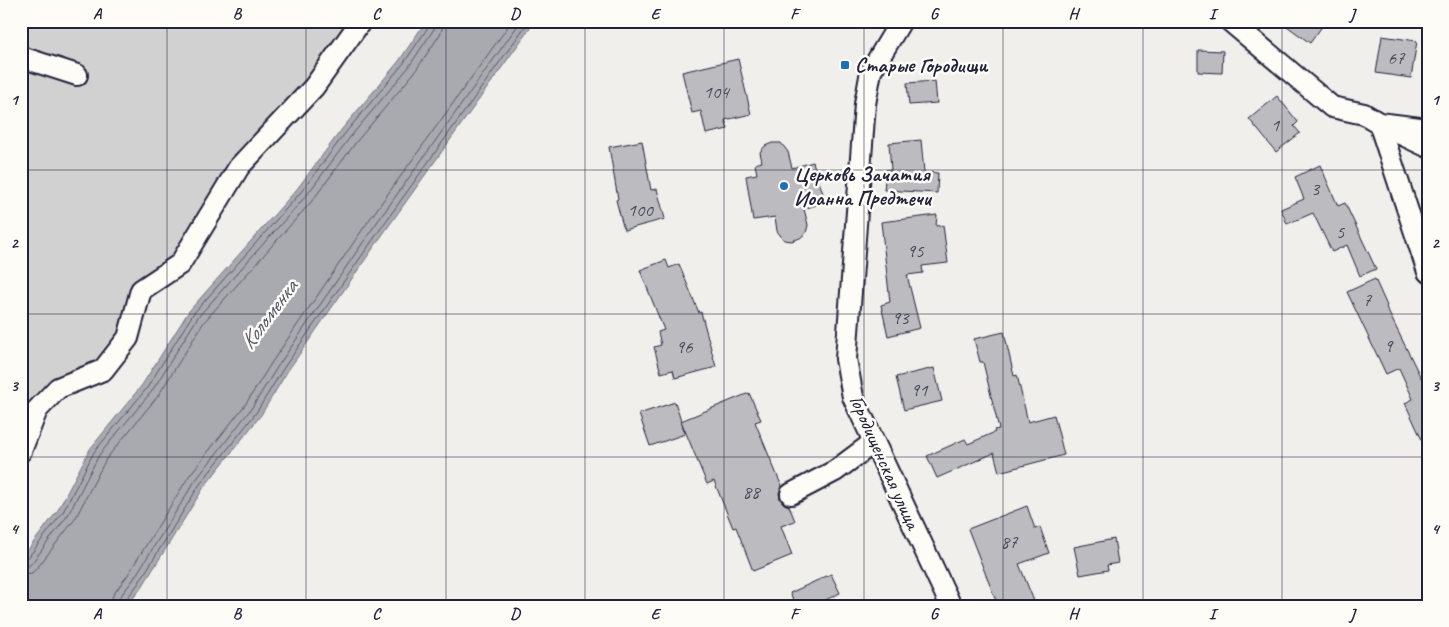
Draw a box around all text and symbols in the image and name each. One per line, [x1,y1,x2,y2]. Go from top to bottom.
text: A [93,4,103,24]
text: B [233,4,243,24]
text: C [372,4,382,24]
text: D [510,4,521,24]
text: E [651,4,662,24]
text: F [790,4,801,24]
text: G [930,4,940,24]
text: H [1068,4,1080,24]
text: I [1209,4,1219,24]
text: J [1348,4,1357,24]
house number: 67 [1387,46,1406,70]
place label: Старые Городищи [855,52,989,78]
marker: Старые Городищи [839,59,851,71]
house number: 104 [703,80,731,104]
text: 1 [10,90,19,110]
text: 1 [1431,90,1440,110]
house number: 1 [1271,113,1281,137]
place label: Церковь Зачатия Иоанна Предтечи [794,161,932,211]
house number: 3 [1311,177,1321,201]
marker: Церковь Зачатия Иоанна Предтечи [778,180,790,192]
house number: 100 [627,198,654,222]
house number: 5 [1336,220,1346,244]
text: 2 [10,233,19,253]
text: 2 [1431,233,1440,253]
house number: 95 [906,239,925,263]
water label: Коломенка [234,273,305,355]
house number: 7 [1363,288,1373,312]
house number: 93 [891,306,910,330]
house number: 9 [1384,334,1394,358]
house number: 96 [675,335,694,359]
text: 3 [10,376,19,396]
text: 3 [1431,376,1440,396]
house number: 91 [910,378,929,402]
street label: Городищенская улица [844,391,927,535]
house number: 88 [742,480,762,504]
text: 4 [10,519,19,539]
text: 4 [1431,519,1440,539]
house number: 87 [1000,530,1019,554]
text: A [93,604,103,624]
text: B [233,604,243,624]
text: C [372,604,382,624]
text: D [510,604,521,624]
text: E [651,604,662,624]
text: F [790,604,801,624]
text: G [930,604,940,624]
text: H [1068,604,1080,624]
text: I [1209,604,1219,624]
text: J [1348,604,1357,624]

